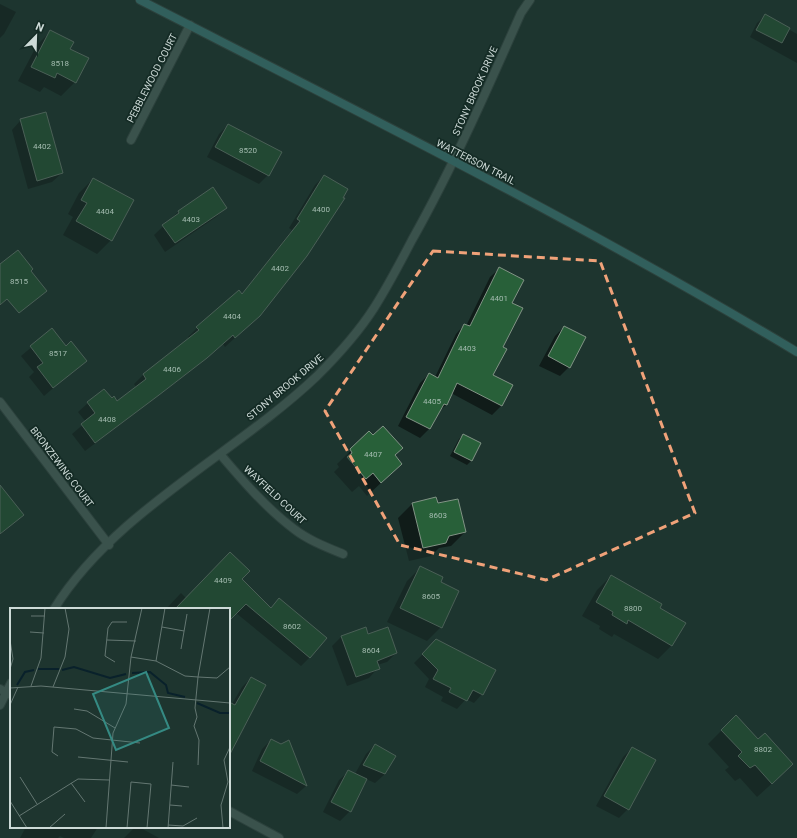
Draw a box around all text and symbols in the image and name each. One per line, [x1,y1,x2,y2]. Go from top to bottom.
north arrow [16,16,56,56]
text: N [34,20,46,35]
street label: PEBBLEWOOD COURT [125,31,179,125]
street label: STONY BROOK DRIVE [450,44,500,137]
house number: 8518 [51,59,69,68]
street label: WATTERSON TRAIL [435,137,518,187]
house number: 4402 [33,142,51,151]
house number: 8520 [239,146,257,155]
house number: 4400 [312,205,330,214]
house number: 4404 [96,207,114,216]
house number: 4403 [182,215,200,224]
house number: 4402 [271,264,289,273]
house number: 8515 [10,277,28,286]
house number: 4401 [490,294,508,303]
house number: 4404 [223,312,241,321]
house number: 4403 [458,344,476,353]
house number: 8517 [49,349,67,358]
street label: STONY BROOK DRIVE [244,352,326,422]
house number: 4406 [163,365,181,374]
house number: 4405 [423,397,441,406]
house number: 4408 [98,415,116,424]
street label: BRONZEWING COURT [28,425,96,509]
house number: 4407 [364,450,382,459]
street label: WAYFIELD COURT [242,463,308,527]
house number: 8603 [429,511,447,520]
house number: 4409 [214,576,232,585]
house number: 8605 [422,592,440,601]
house number: 8800 [624,604,642,613]
inset map [10,608,230,828]
house number: 8602 [283,622,301,631]
house number: 8604 [362,646,380,655]
house number: 8802 [754,745,772,754]

